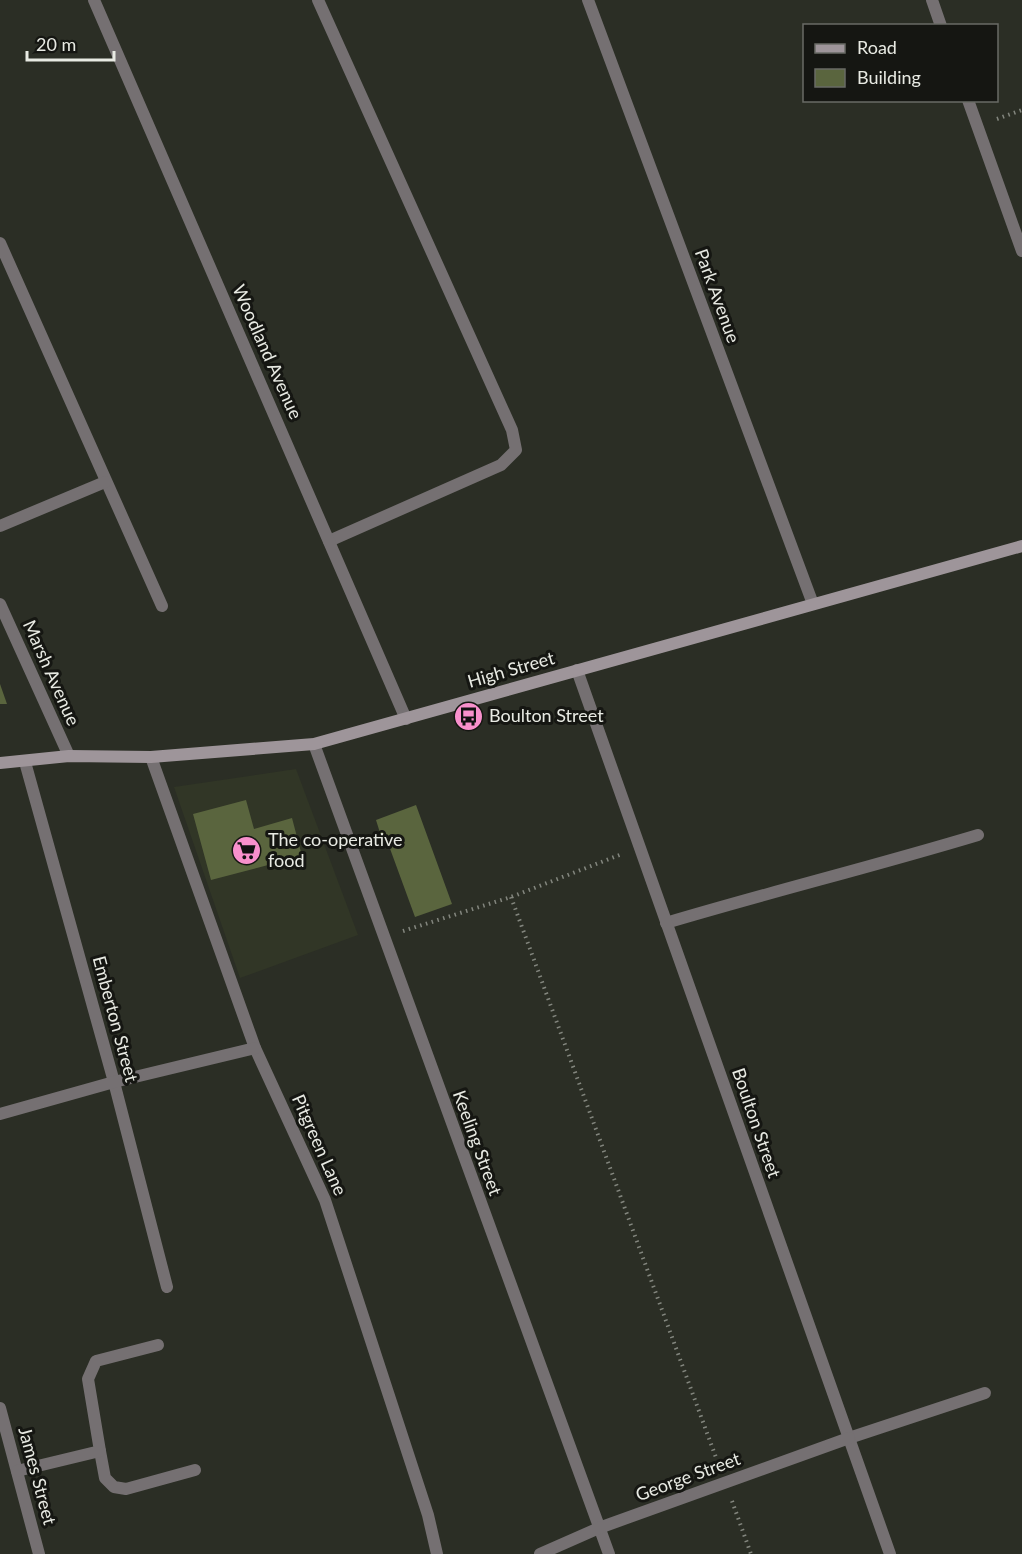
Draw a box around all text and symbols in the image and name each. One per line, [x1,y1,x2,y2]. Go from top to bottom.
scale bar [27,24,114,62]
legend [803,24,998,102]
text: 20 m [36,33,76,55]
text: Road [857,36,897,58]
text: Building [857,66,921,88]
street label: Park Avenue [691,245,745,346]
street label: Woodland Avenue [228,281,307,422]
street label: Marsh Avenue [19,616,85,729]
street label: High Street [465,646,557,692]
bus stop icon: Boulton Street [452,700,484,732]
place label: Boulton Street [489,704,604,726]
place label: The co-operative food [268,828,403,871]
supermarket icon: The co-operative food [231,834,263,866]
street label: Emberton Street [89,953,144,1085]
street label: Boulton Street [728,1065,786,1181]
street label: Keeling Street [449,1087,507,1199]
street label: Pitgreen Lane [288,1091,352,1199]
street label: James Street [14,1424,62,1528]
street label: George Street [632,1447,744,1505]

